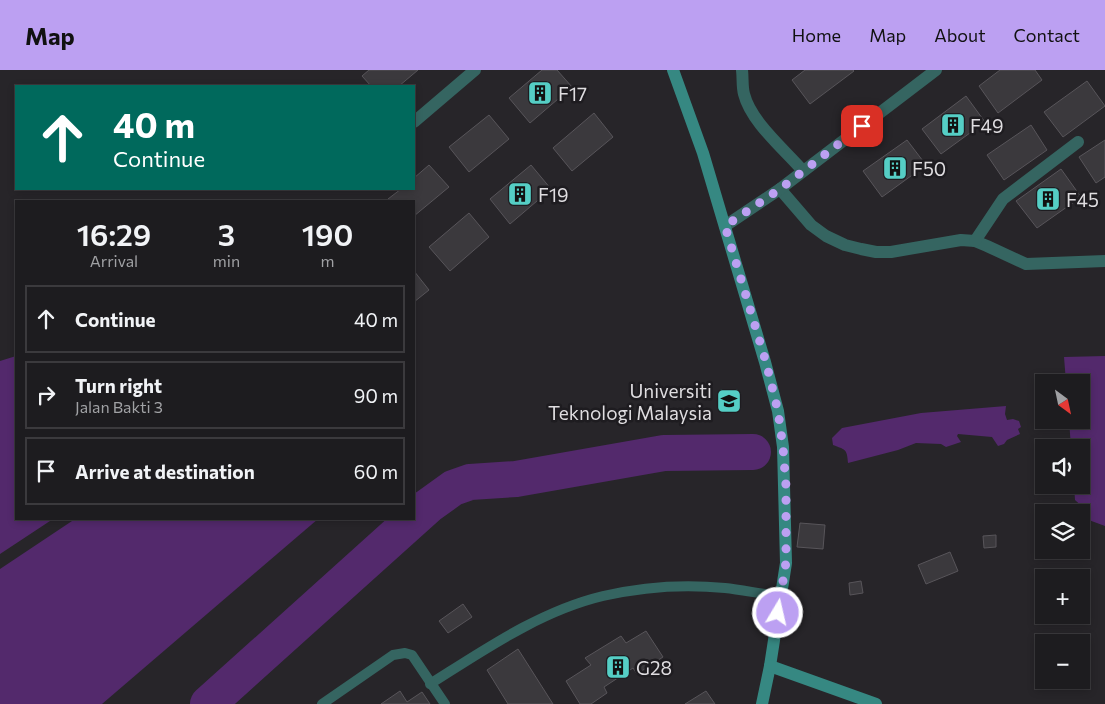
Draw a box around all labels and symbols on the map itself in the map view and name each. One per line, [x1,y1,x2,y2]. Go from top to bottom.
building icon: F17 [527,80,553,106]
place label: F17 [558,82,587,105]
pin [841,105,883,147]
building icon: F49 [940,112,966,138]
place label: F49 [970,114,1004,137]
building icon: F50 [882,155,908,181]
place label: F50 [912,157,946,180]
building icon: F19 [507,181,533,207]
place label: F19 [538,183,569,206]
building icon: F45 [1035,186,1061,212]
place label: F45 [1066,188,1099,211]
north arrow [1035,374,1090,429]
place label: Universiti Teknologi Malaysia [548,379,712,424]
school or university icon: Universiti Teknologi Malaysia [716,388,742,414]
position arrow [751,586,803,638]
building icon: G28 [605,654,631,680]
place label: G28 [636,656,672,679]

